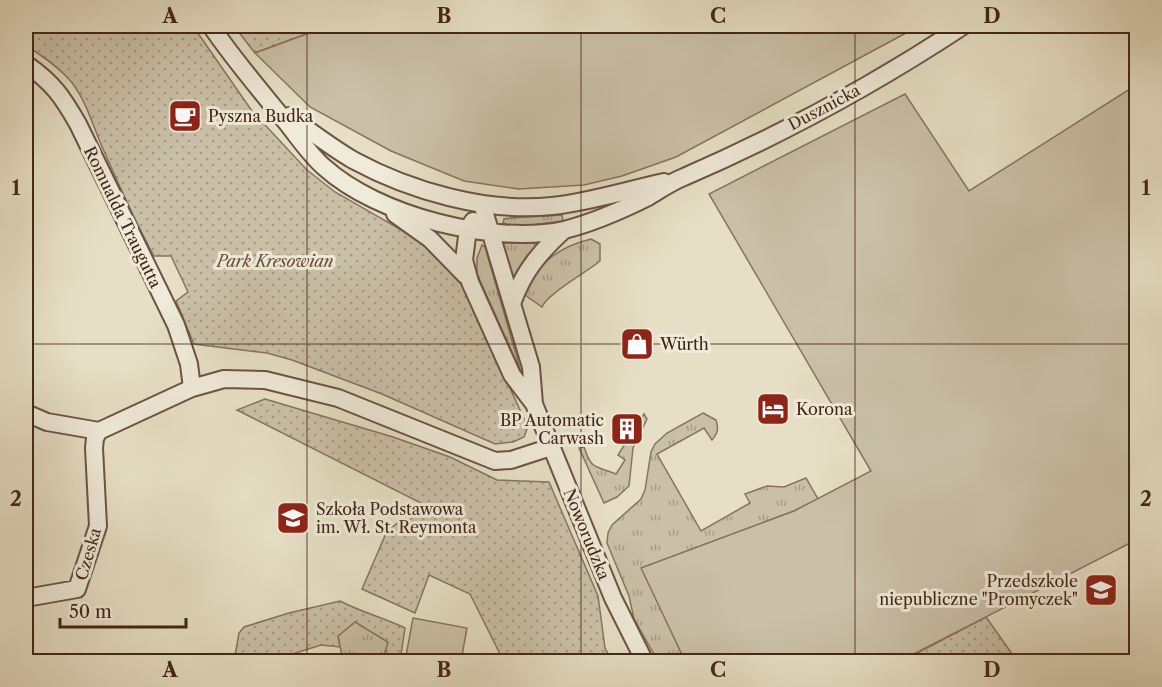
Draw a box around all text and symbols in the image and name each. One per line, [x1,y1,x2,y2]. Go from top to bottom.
text: A [161,4,178,28]
text: B [437,4,452,28]
text: C [710,4,726,28]
text: D [983,4,1001,28]
street label: Dusznicka [785,79,864,134]
cafe icon: Pyszna Budka [167,98,203,134]
place label: Pyszna Budka [208,106,314,126]
street label: Romualda Traugutta [80,143,166,292]
text: 1 [12,176,21,200]
text: 1 [1142,176,1151,200]
park label: Park Kresowian [215,251,333,271]
shop icon: Würth [619,326,655,362]
place label: Würth [659,334,709,354]
hotel icon: Korona [755,391,791,427]
place label: Korona [796,399,853,419]
place label: BP Automatic Carwash [500,410,604,448]
building icon: BP Automatic Carwash [609,411,645,447]
street label: Noworudzka [560,485,615,583]
text: 2 [10,487,22,511]
text: 2 [1140,487,1152,511]
place label: Szkoła Podstawowa im. Wł. St. Reymonta [316,499,477,537]
school or university icon: Szkoła Podstawowa im. Wł. St. Reymonta [275,500,311,536]
street label: Czeska [71,525,105,583]
place label: Przedszkole niepubliczne "Promyczek" [879,571,1078,609]
school or university icon: Przedszkole niepubliczne "Promyczek" [1083,572,1119,608]
scale bar [60,591,186,629]
text: 50 m [69,601,112,623]
text: A [161,658,178,682]
text: B [437,658,452,682]
text: C [710,658,726,682]
text: D [983,658,1001,682]

